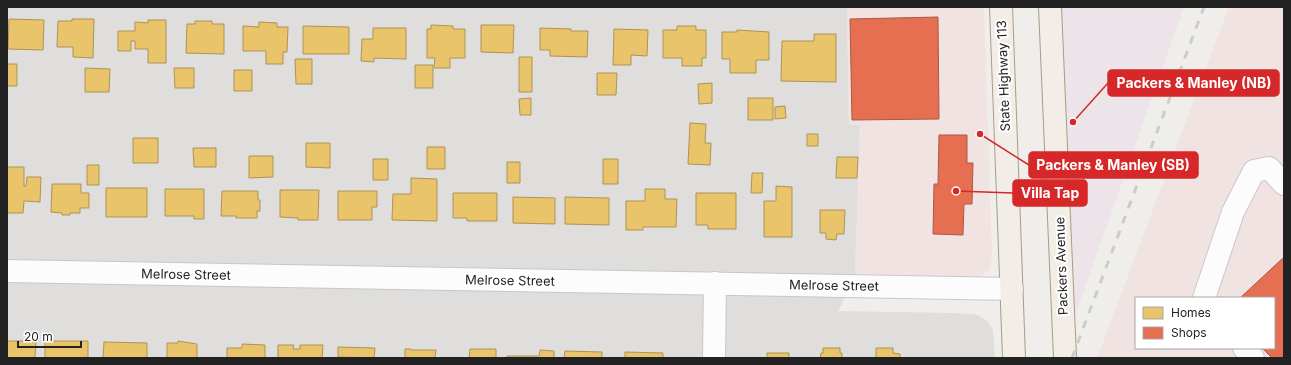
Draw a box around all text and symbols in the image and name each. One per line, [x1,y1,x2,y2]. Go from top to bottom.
street label: State Highway 113 [993,20,1013,132]
callout: Packers & Manley (NB) [1108,70,1279,96]
text: Packers & Manley (NB) [1117,74,1271,91]
callout: Packers & Manley (SB) [1029,152,1198,178]
text: Packers & Manley (SB) [1036,156,1190,173]
callout: Villa Tap [1013,180,1087,206]
text: Villa Tap [1021,184,1079,201]
street label: Packers Avenue [1051,216,1071,316]
street label: Melrose Street [141,265,231,283]
street label: Melrose Street [465,271,555,289]
street label: Melrose Street [789,276,879,294]
legend [1135,297,1275,349]
text: Homes [1171,305,1211,320]
scale bar [18,323,81,349]
text: Shops [1171,325,1207,340]
text: 20 m [24,329,53,344]

